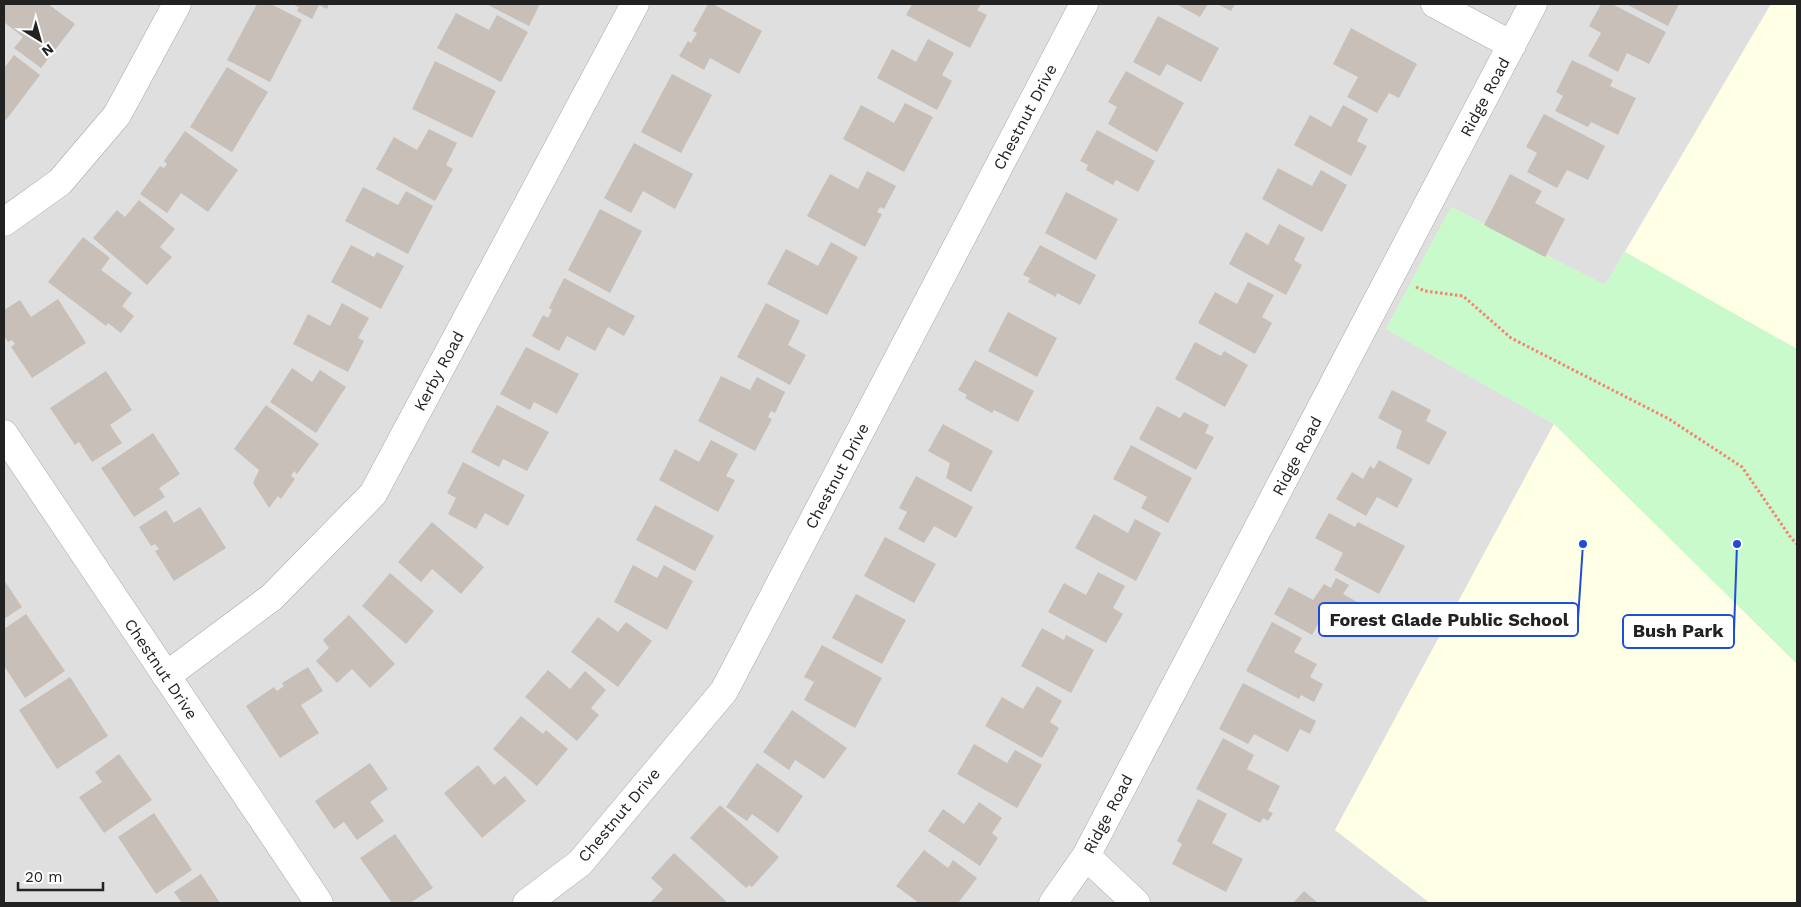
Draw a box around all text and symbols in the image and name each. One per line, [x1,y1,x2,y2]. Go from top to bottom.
north arrow [15,15,65,65]
text: N [39,41,57,60]
street label: Ridge Road [1456,54,1514,140]
street label: Chestnut Drive [989,61,1061,173]
street label: Kerby Road [410,328,468,414]
street label: Ridge Road [1268,413,1326,499]
street label: Chestnut Drive [801,420,873,532]
callout: Forest Glade Public School [1319,603,1578,636]
text: Forest Glade Public School [1329,609,1569,630]
street label: Chestnut Drive [120,615,202,723]
callout: Bush Park [1623,615,1734,648]
text: Bush Park [1633,620,1724,641]
street label: Chestnut Drive [574,764,664,866]
street label: Ridge Road [1079,771,1137,857]
scale bar [18,860,102,892]
text: 20 m [25,868,63,886]

